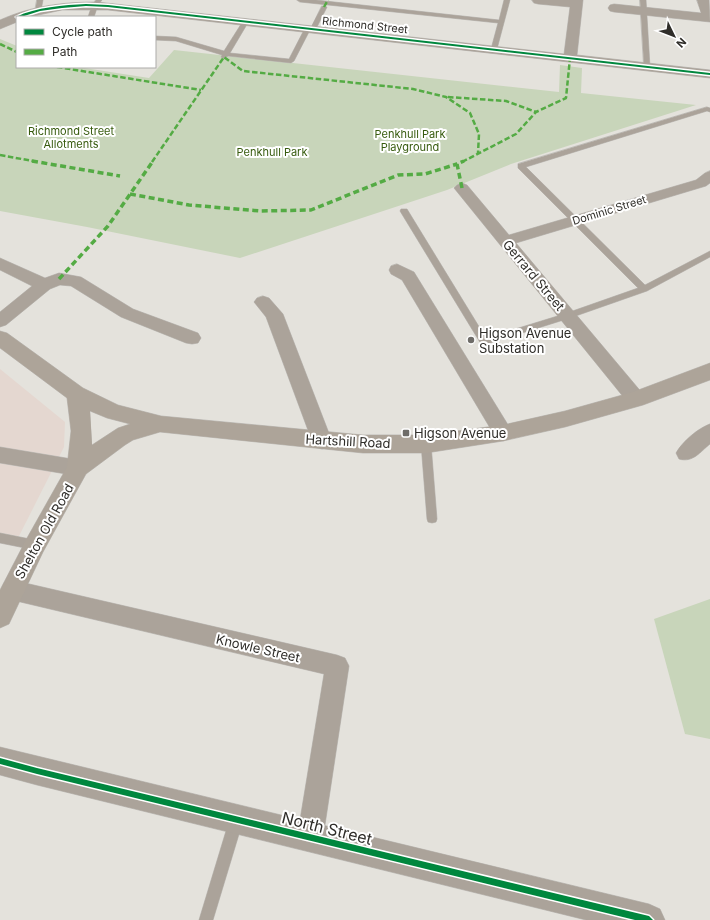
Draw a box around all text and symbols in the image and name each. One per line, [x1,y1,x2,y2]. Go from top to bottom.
street label: Richmond Street [321,14,409,37]
legend [16,16,156,68]
north arrow [654,16,694,56]
text: Cycle path [52,24,113,39]
text: N [673,35,689,51]
text: Path [52,44,77,59]
park label: Richmond Street Allotments [28,124,114,151]
park label: Penkhull Park Playground [375,127,445,154]
park label: Penkhull Park [237,145,307,159]
street label: Dominic Street [570,192,648,228]
street label: Gerrard Street [500,236,568,314]
place label: Higson Avenue Substation [479,325,571,356]
marker: Higson Avenue Substation [466,335,476,345]
place label: Higson Avenue [414,425,506,441]
marker: Higson Avenue [401,428,411,438]
street label: Hartshill Road [305,431,391,451]
street label: Shelton Old Road [11,481,77,581]
street label: Knowle Street [214,631,302,665]
street label: North Street [280,807,374,849]

